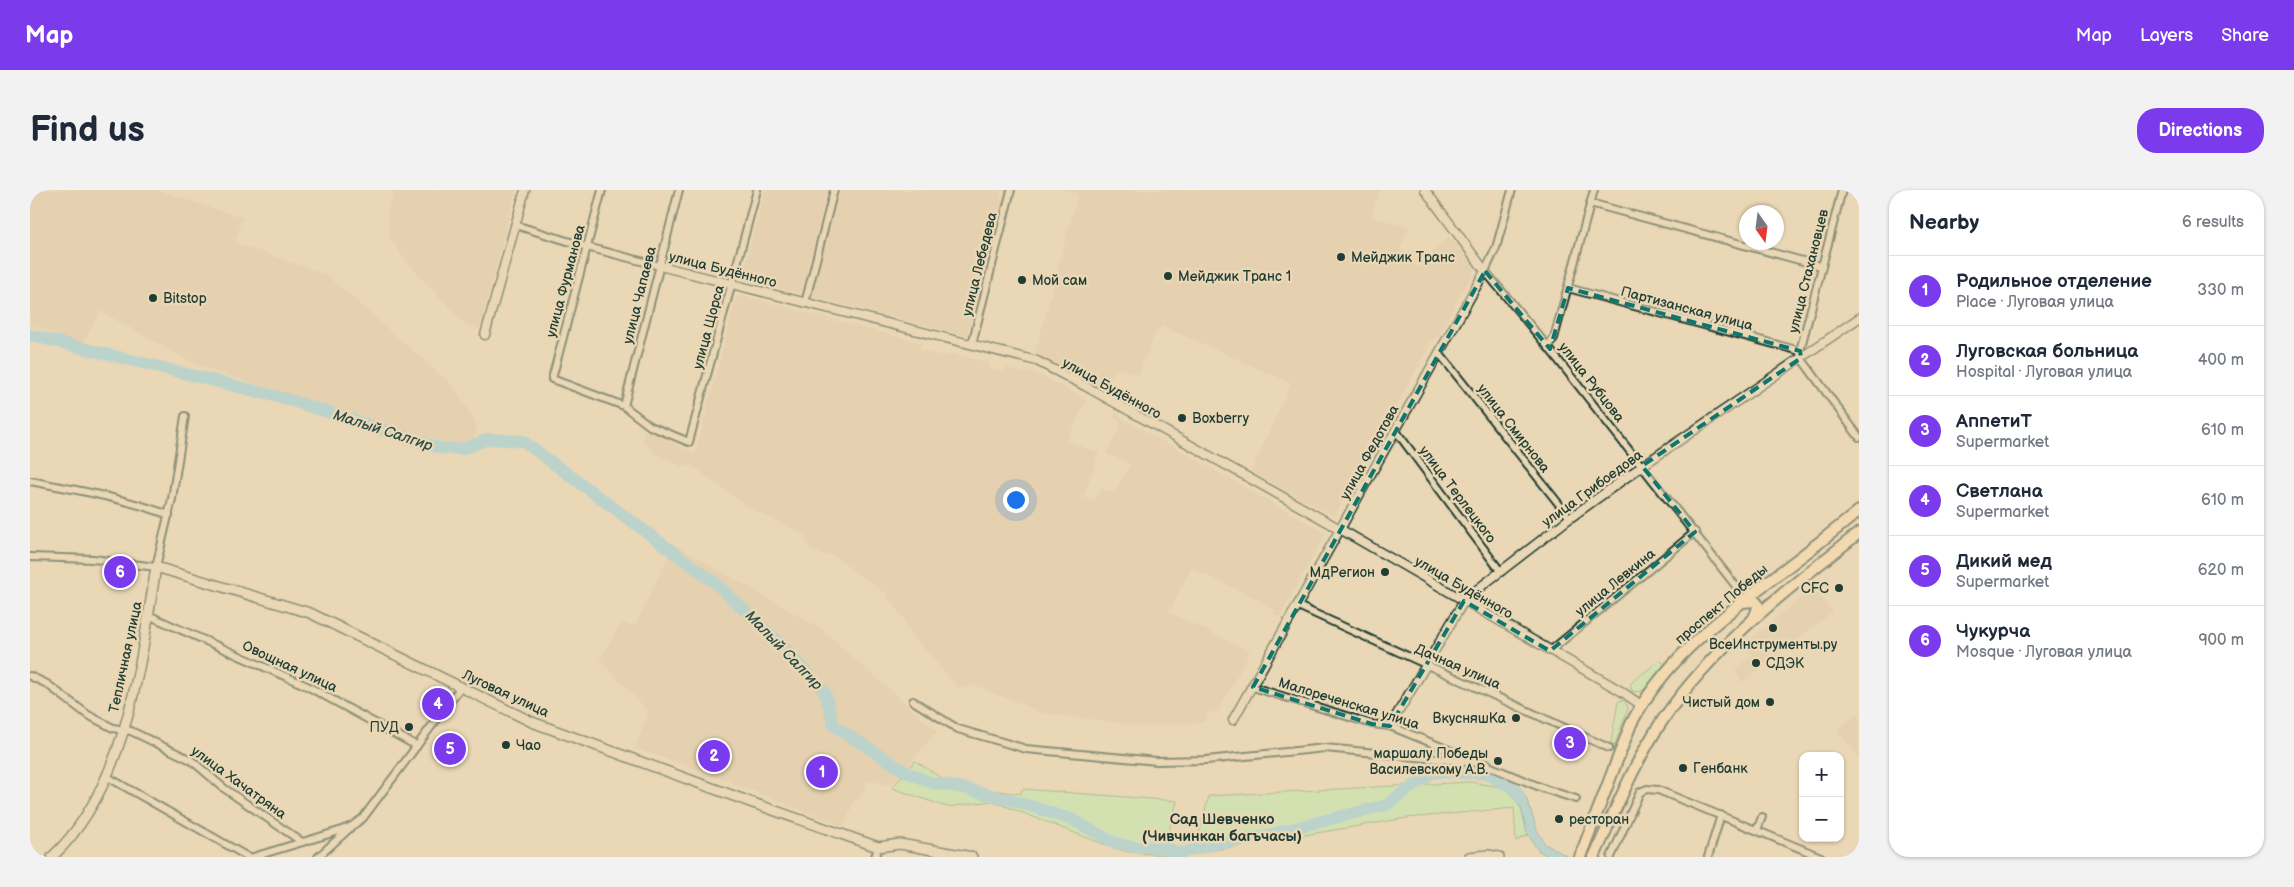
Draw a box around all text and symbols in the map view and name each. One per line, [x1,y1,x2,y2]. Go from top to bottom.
text: Map [25,21,73,50]
text: Map [2076,25,2112,46]
text: Layers [2140,25,2193,46]
text: Share [2221,25,2269,46]
button: Directions [2137,108,2264,153]
text: Find us [30,109,145,152]
north arrow [1739,205,1784,250]
street label: улица Стахановцев [1785,207,1832,335]
street label: улица Лебедева [958,210,1001,318]
text: Nearby [1909,210,1979,235]
text: 6 results [2182,213,2244,232]
street label: улица Фурманова [542,222,589,339]
street label: улица Чапаева [619,244,660,346]
street label: улица Будённого [667,248,779,291]
place label: Мейджик Транс [1351,249,1455,266]
marker: Мейджик Транс [1335,251,1347,263]
place label: Мейджик Транс 1 [1178,268,1291,285]
marker: Мейджик Транс 1 [1162,270,1174,282]
text: Родильное отделение [1956,270,2152,293]
place label: Мой сам [1032,272,1087,289]
marker: Мой сам [1016,274,1028,286]
text: 1 [1922,281,1928,300]
text: 330 m [2197,281,2244,300]
street label: улица Щорса [689,282,728,371]
street label: Партизанская улица [1619,283,1756,335]
place label: Bitstop [163,290,207,307]
marker: Bitstop [147,292,159,304]
text: Place · Луговая улица [1956,293,2114,312]
street label: улица Рубцова [1555,339,1628,426]
text: Луговская больница [1956,340,2138,363]
text: 2 [1920,351,1930,370]
text: 400 m [2198,351,2244,370]
street label: улица Будённого [1059,354,1164,423]
text: Hospital · Луговая улица [1956,363,2132,382]
street label: улица Смирнова [1474,381,1554,477]
street label: улица Федотова [1336,401,1403,503]
water label: Малый Салгир [331,405,436,456]
place label: Boxberry [1192,410,1250,427]
text: АппетиТ [1956,410,2032,433]
marker: Boxberry [1176,412,1188,424]
text: 3 [1920,421,1930,440]
text: 610 m [2201,421,2244,440]
text: Supermarket [1956,433,2049,452]
street label: улица Терлецкого [1416,442,1500,546]
street label: улица Грибоедова [1539,446,1646,531]
text: Светлана [1956,480,2043,503]
your location [1003,487,1029,513]
text: 4 [1920,491,1930,510]
text: 610 m [2201,491,2244,510]
text: Supermarket [1956,503,2049,522]
street label: улица Левкина [1572,544,1659,620]
text: Дикий мед [1956,550,2052,573]
street label: улица Будённого [1412,552,1516,622]
pin: 6 [104,553,136,591]
street label: проспект Победы [1672,561,1771,648]
text: 5 [1920,561,1930,580]
text: 620 m [2198,561,2244,580]
place label: МдРегион [1310,564,1375,581]
marker: МдРегион [1379,566,1391,578]
text: Supermarket [1956,573,2049,592]
place label: CFC [1801,580,1829,597]
marker: CFC [1833,582,1845,594]
street label: Тепличная улица [105,599,146,714]
water label: Малый Салгир [741,606,827,695]
text: Чукурча [1956,620,2030,643]
marker: ВсеИнструменты.ру [1767,622,1779,634]
text: 6 [1920,631,1930,650]
text: 900 m [2198,631,2244,650]
place label: ВсеИнструменты.ру [1709,636,1838,653]
street label: Овощная улица [240,637,341,696]
street label: Дачная улица [1412,640,1504,693]
text: Mosque · Луговая улица [1956,643,2132,662]
place label: СДЭК [1766,655,1805,672]
marker: СДЭК [1750,657,1762,669]
street label: Луговая улица [459,666,552,721]
street label: Малореченская улица [1276,674,1422,733]
pin: 4 [422,685,454,723]
place label: Чистый дом [1683,694,1760,711]
marker: Чистый дом [1764,696,1776,708]
place label: ВкусняшКа [1433,710,1507,727]
marker: ВкусняшКа [1510,712,1522,724]
place label: ПУД [369,719,399,736]
marker: ПУД [403,721,415,733]
pin: 3 [1554,724,1586,762]
pin: 5 [434,730,466,768]
place label: Чао [516,737,541,754]
pin: 2 [698,737,730,775]
marker: Чао [500,739,512,751]
street label: улица Хачатряна [188,742,290,823]
place label: маршалу Победы Василевскому А.В. [1369,745,1488,778]
map controls [1799,752,1844,842]
button: + [1799,752,1844,797]
pin: 1 [806,753,838,791]
marker: маршалу Победы Василевскому А.В. [1492,755,1504,767]
place label: Генбанк [1693,760,1748,777]
marker: Генбанк [1677,762,1689,774]
button: − [1799,797,1844,842]
district label: Сад Шевченко (Чивчинкан багъчасы) [1142,810,1302,846]
place label: ресторан [1569,811,1629,828]
marker: ресторан [1553,813,1565,825]

